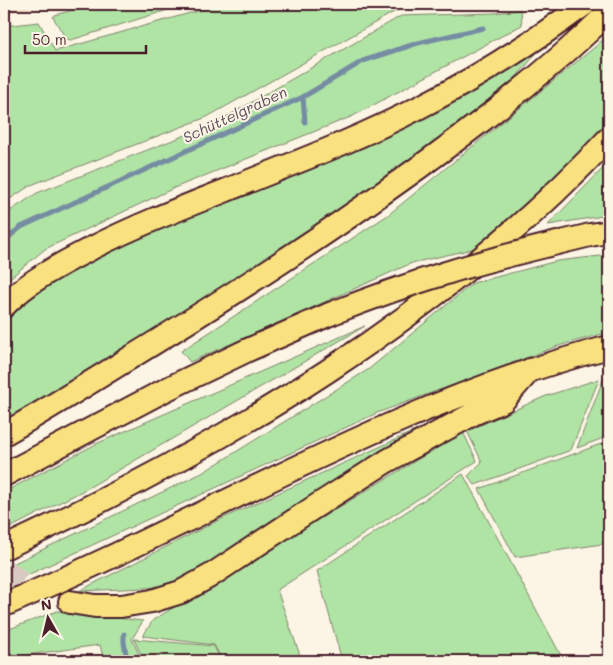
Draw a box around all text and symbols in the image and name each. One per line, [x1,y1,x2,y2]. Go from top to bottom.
scale bar [25,22,146,54]
text: 50 m [32,29,67,49]
water label: Schüttelgraben [179,81,290,147]
north arrow [22,592,72,642]
text: N [40,594,53,615]

